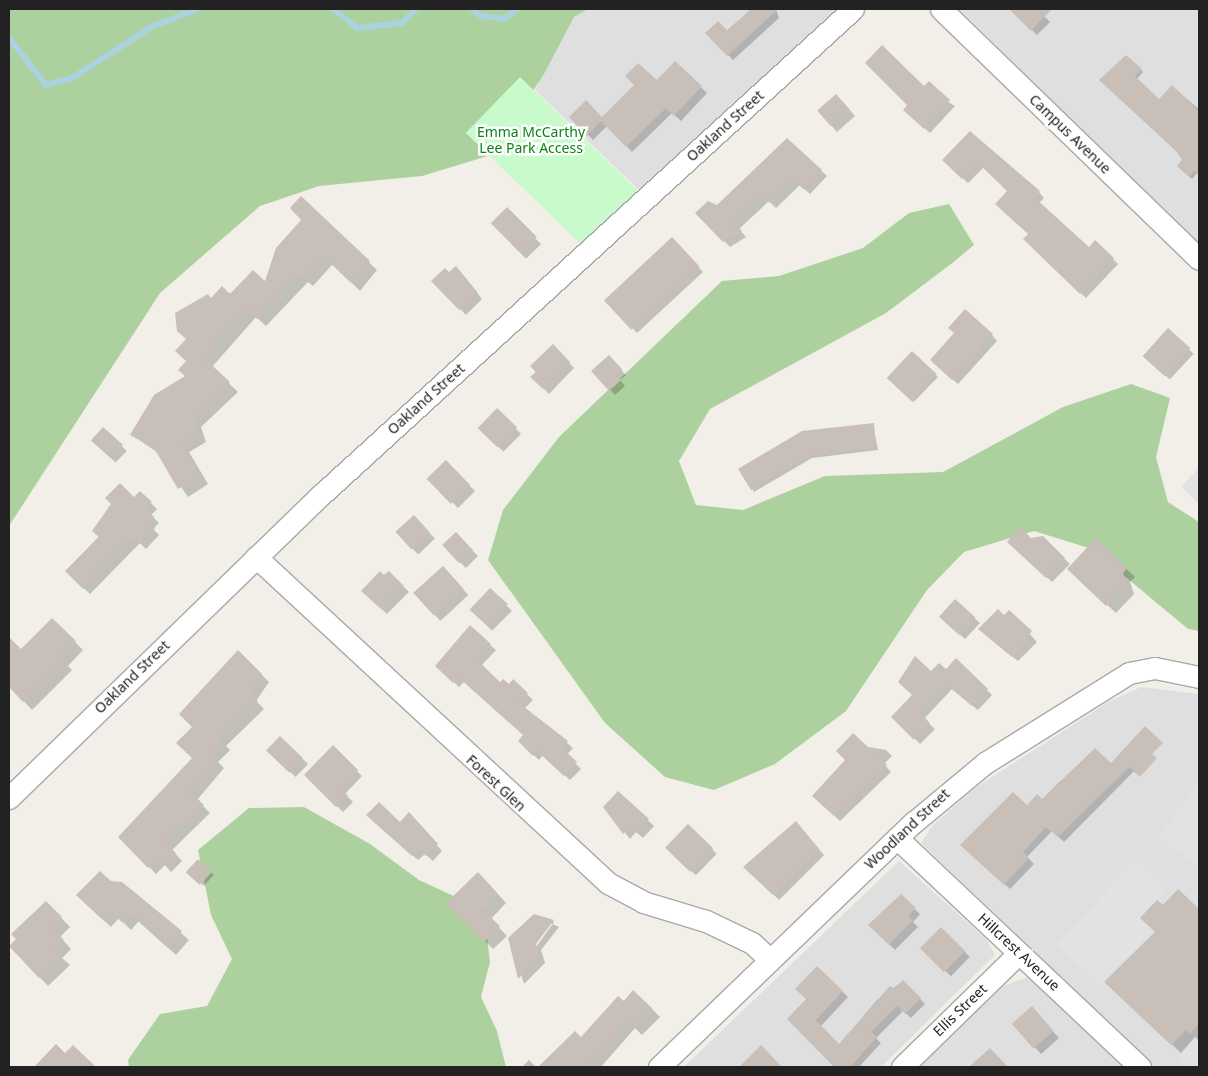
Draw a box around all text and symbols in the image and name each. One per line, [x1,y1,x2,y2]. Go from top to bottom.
street label: Oakland Street [683,87,767,165]
street label: Campus Avenue [1026,91,1114,177]
park label: Emma McCarthy Lee Park Access [477,124,585,156]
street label: Oakland Street [384,360,468,438]
street label: Oakland Street [91,637,173,717]
street label: Forest Glen [463,751,529,815]
street label: Woodland Street [861,785,953,873]
street label: Hillcrest Avenue [975,910,1063,994]
street label: Ellis Street [930,980,990,1040]

